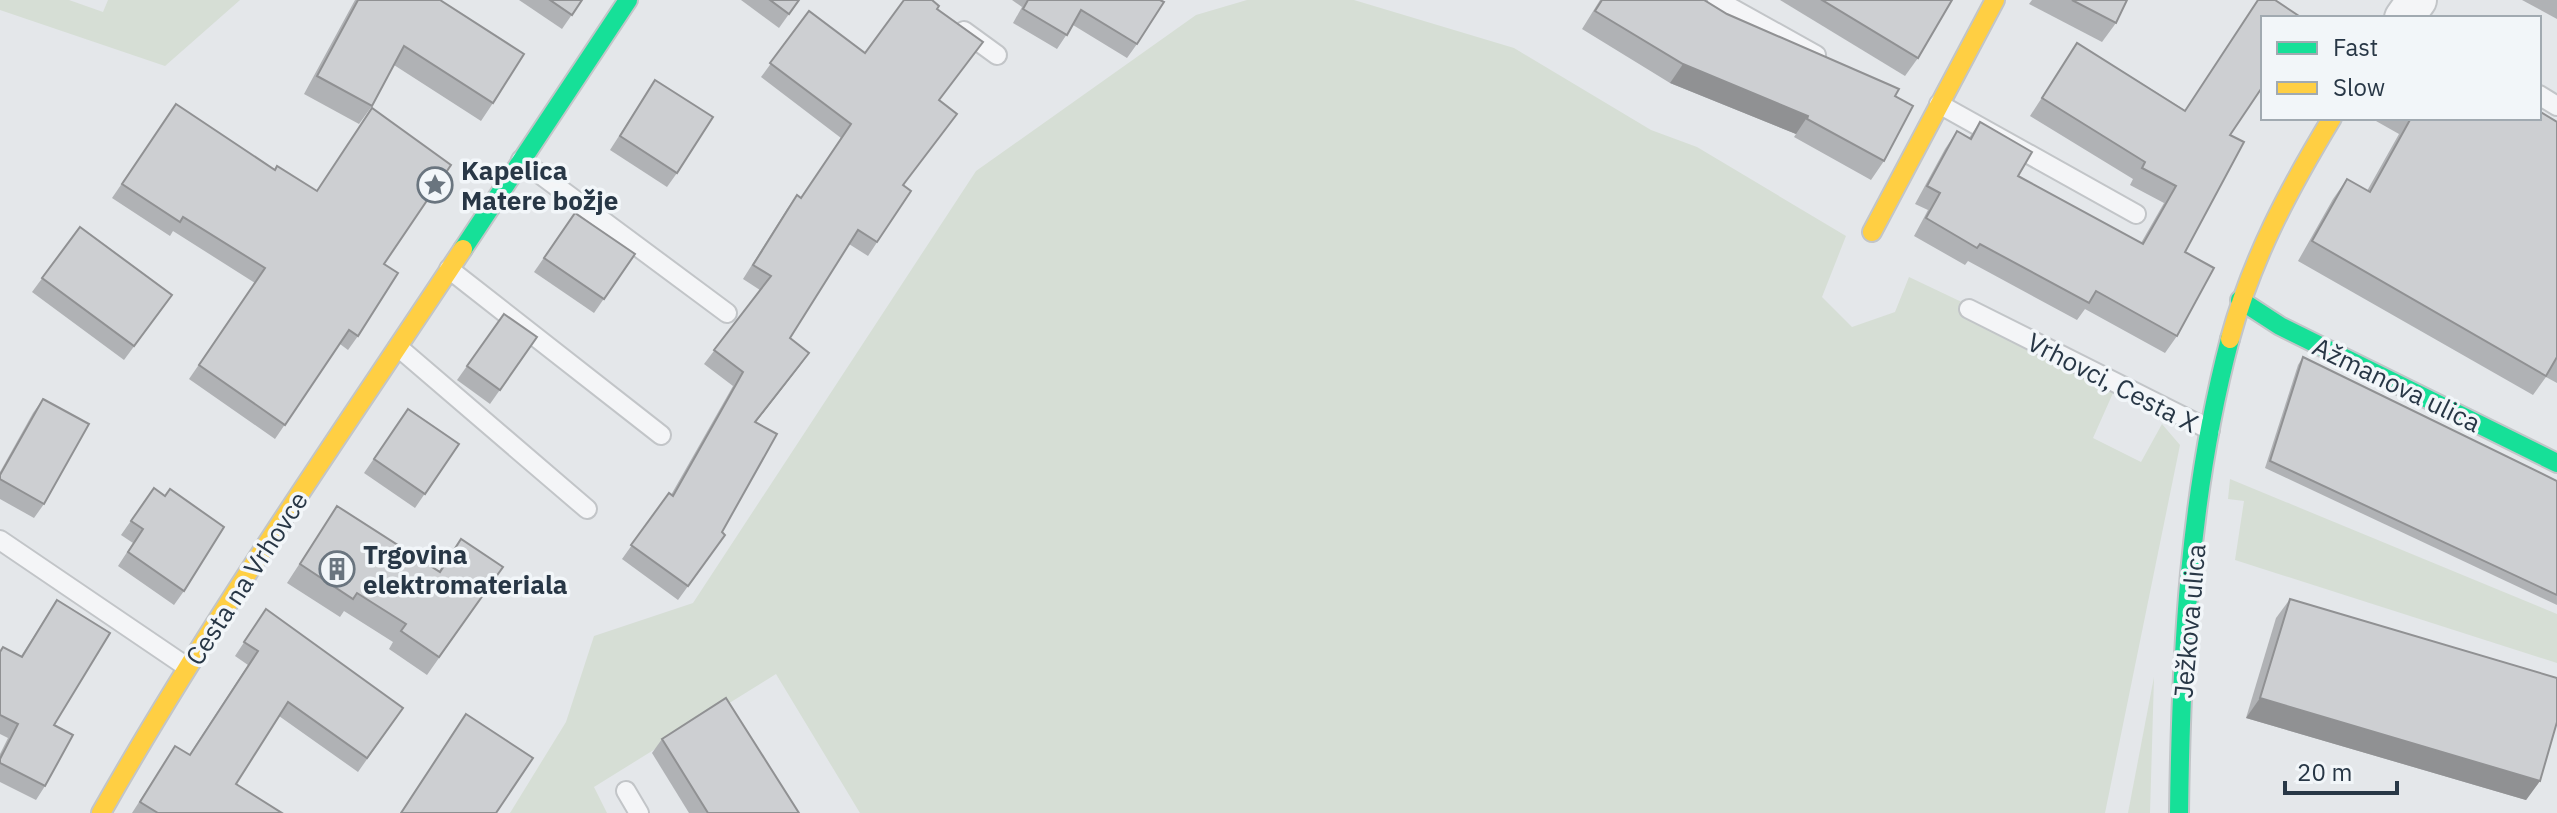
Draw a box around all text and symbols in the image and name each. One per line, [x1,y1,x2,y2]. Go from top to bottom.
legend [2261,16,2541,120]
text: Fast [2333,31,2378,63]
text: Slow [2333,71,2385,103]
place label: Kapelica Matere božje [461,153,618,217]
place icon: Kapelica Matere božje [416,166,454,204]
street label: Vrhovci, Cesta X [2022,324,2204,440]
street label: Ažmanova ulica [2307,329,2487,439]
street label: Cesta na Vrhovce [177,485,315,671]
place label: Trgovina elektromateriala [363,537,568,601]
street label: Ježkova ulica [2165,542,2213,700]
building icon: Trgovina elektromateriala [318,550,356,588]
scale bar [2285,745,2397,795]
text: 20 m [2297,756,2352,788]

